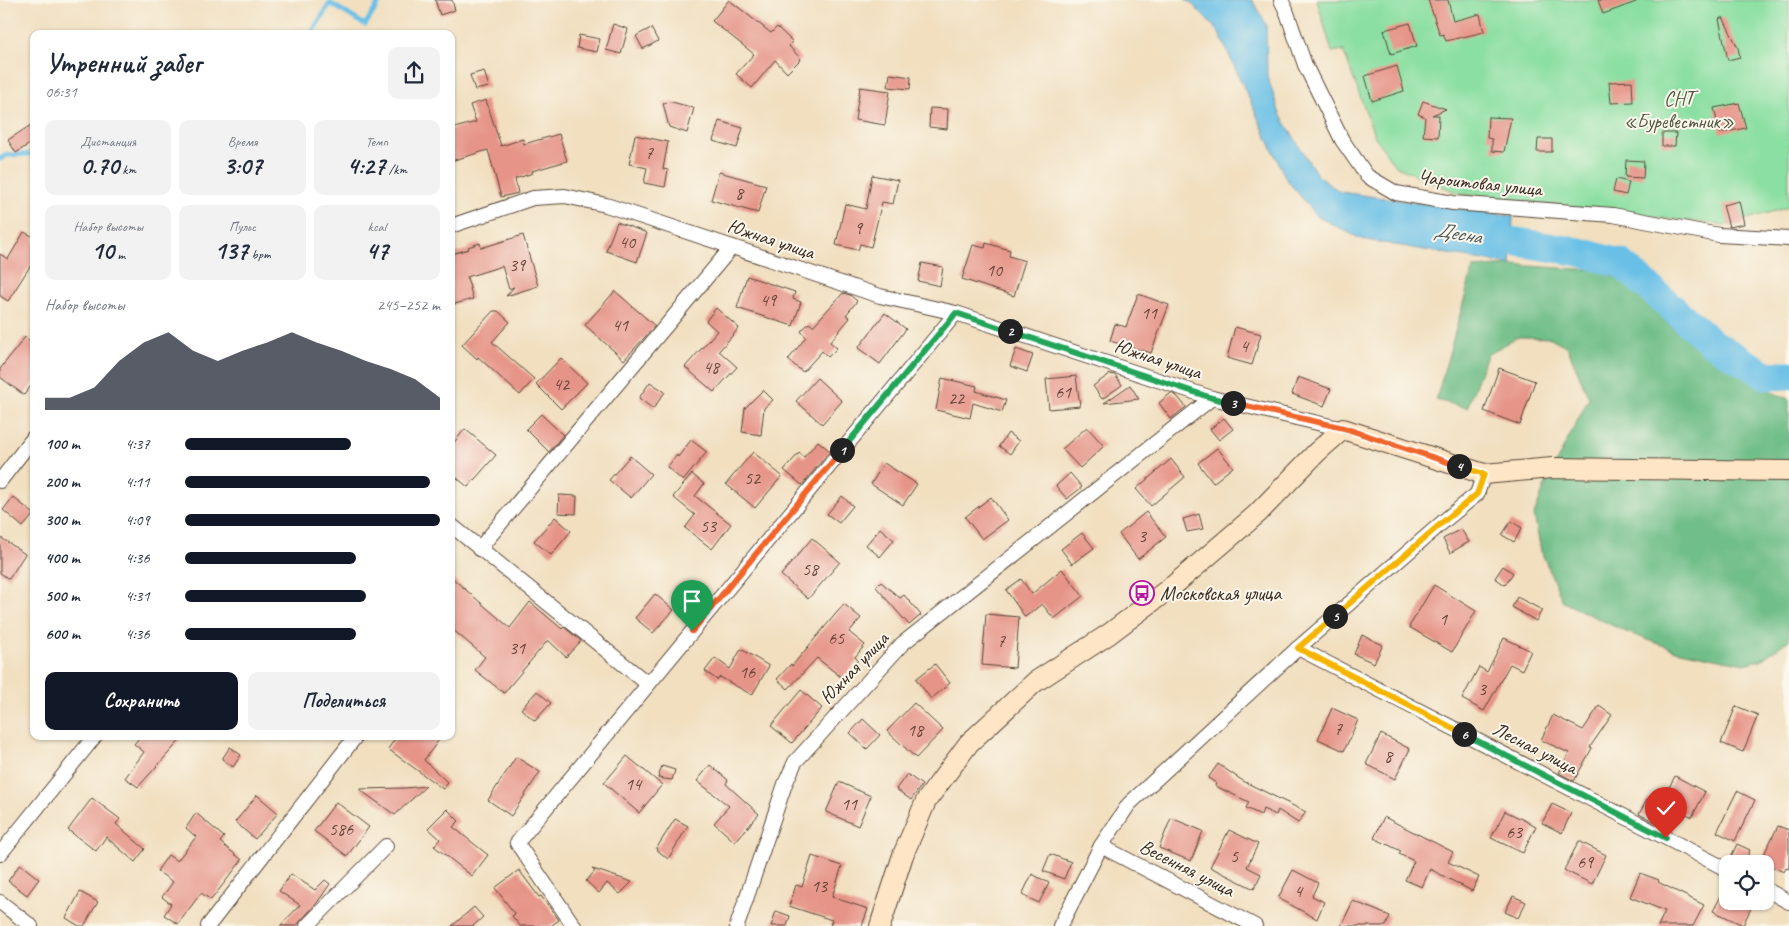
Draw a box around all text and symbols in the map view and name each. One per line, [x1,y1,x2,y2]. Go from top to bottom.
text: Утренний забег [45,45,201,80]
button: share [388,47,440,99]
text: 06:31 [45,82,77,102]
park label: СНТ «Буревестник» [1624,86,1734,134]
text: Дистанция [80,133,136,150]
text: Время [228,133,257,150]
text: Темп [366,133,388,150]
house number: 7 [645,142,654,164]
text: 0.70 [80,150,119,182]
text: 3:07 [223,150,262,182]
text: 4:27 [347,150,385,182]
text: km [119,161,136,178]
text: /km [385,161,407,178]
street label: Чароитовая улица [1417,164,1545,202]
house number: 8 [735,182,745,204]
street label: Южная улица [724,213,819,265]
water label: Десна [1432,216,1485,250]
house number: 9 [854,217,864,239]
text: Набор высоты [73,218,143,235]
text: Пульс [229,218,256,235]
text: kcal [368,218,386,235]
house number: 40 [619,231,637,253]
text: 10 [91,235,114,267]
text: 137 [214,235,248,267]
text: 47 [366,235,388,267]
text: m [114,246,125,263]
text: bpm [248,246,271,263]
house number: 39 [509,254,527,276]
house number: 10 [986,259,1004,281]
house number: 49 [760,289,778,311]
text: Набор высоты [45,295,124,315]
text: 245–252 m [377,295,440,315]
house number: 11 [1141,302,1158,324]
house number: 41 [612,314,629,336]
pin: 2 [998,318,1022,344]
text: 2 [1007,323,1014,340]
street label: Южная улица [1111,333,1206,385]
house number: 4 [1240,335,1250,357]
house number: 48 [703,356,721,378]
house number: 42 [553,373,571,395]
house number: 61 [1055,381,1072,403]
house number: 22 [948,387,966,409]
pin: 3 [1220,390,1246,416]
text: 3 [1230,395,1237,412]
text: 100 m [45,434,80,454]
text: 4:37 [125,434,150,454]
pin: 1 [830,438,854,462]
text: 1 [839,442,846,459]
pin: 4 [1446,454,1472,478]
text: 4 [1456,458,1463,475]
house number: 52 [744,467,762,489]
text: 200 m [45,472,80,492]
text: 4:11 [125,472,150,492]
text: 300 m [45,510,80,530]
text: 4:09 [125,510,150,530]
house number: 53 [700,515,718,537]
house number: 3 [1138,525,1148,547]
text: 400 m [45,548,80,568]
text: 4:36 [125,548,150,568]
house number: 58 [802,558,820,580]
pin [671,580,713,631]
bus stop icon: Московская улица [1129,580,1155,606]
place label: Московская улица [1160,581,1282,606]
text: 500 m [45,586,79,606]
text: 4:31 [125,586,150,606]
icon: arrive [678,587,706,615]
pin: 5 [1322,604,1348,628]
text: 5 [1332,608,1339,625]
house number: 1 [1439,608,1448,630]
text: 600 m [45,624,80,644]
text: 4:36 [125,624,150,644]
street label: Южная улица [814,625,895,709]
house number: 65 [828,627,845,649]
house number: 7 [997,630,1006,652]
house number: 31 [509,637,526,659]
house number: 16 [739,661,756,683]
button: Сохранить [45,672,238,730]
button: Поделиться [248,672,440,730]
house number: 3 [1478,678,1488,700]
street label: Лесная улица [1489,716,1583,781]
house number: 7 [1334,718,1343,740]
house number: 18 [907,719,925,741]
pin: 6 [1452,722,1476,746]
text: 6 [1461,726,1468,743]
house number: 8 [1384,745,1394,767]
house number: 14 [625,773,643,795]
pin [1645,787,1687,838]
house number: 11 [841,793,858,815]
icon: check [1652,794,1680,822]
house number: 586 [329,818,354,840]
house number: 63 [1506,821,1524,843]
street label: Весенняя улица [1135,833,1240,903]
house number: 5 [1230,845,1239,867]
house number: 69 [1577,851,1595,873]
map controls [1719,855,1774,910]
button: locate [1719,855,1774,910]
house number: 13 [811,875,829,897]
house number: 4 [1294,880,1304,902]

